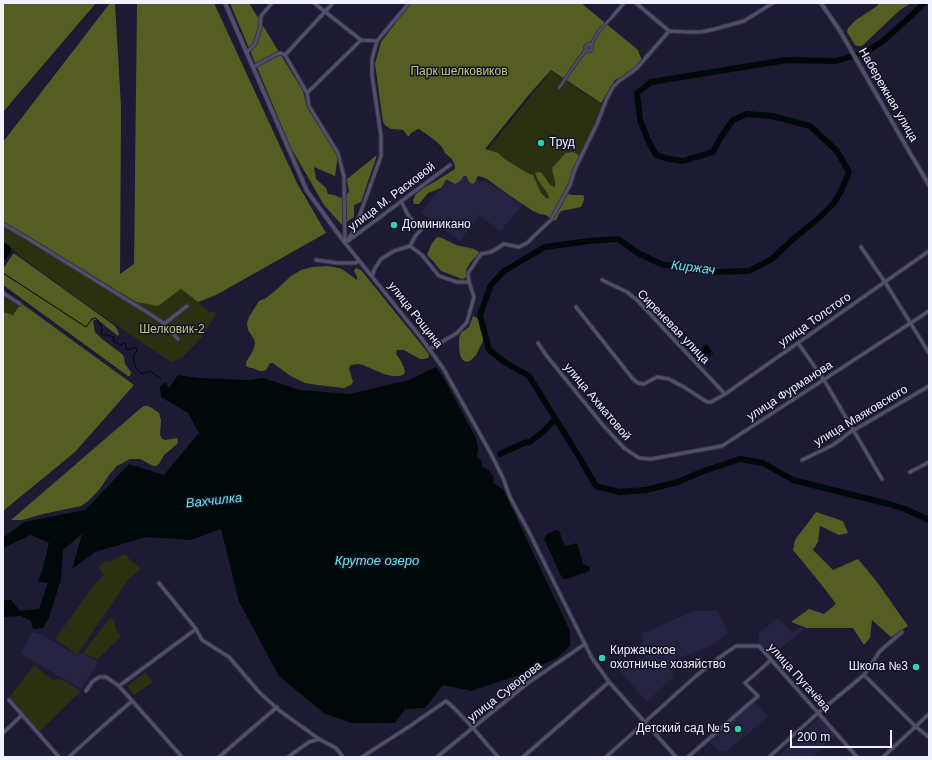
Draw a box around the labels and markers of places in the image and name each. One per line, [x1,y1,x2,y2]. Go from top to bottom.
place label: Труд [549,136,575,150]
marker: Труд [536,138,546,148]
place label: Доминикано [402,218,471,232]
marker: Доминикано [389,220,399,230]
place label: Киржачское охотничье хозяйство [610,644,726,672]
marker: Киржачское охотничье хозяйство [597,653,607,663]
place label: Школа №3 [849,660,908,674]
marker: Школа №3 [911,662,921,672]
place label: Детский сад № 5 [636,722,730,736]
marker: Детский сад № 5 [733,724,743,734]

